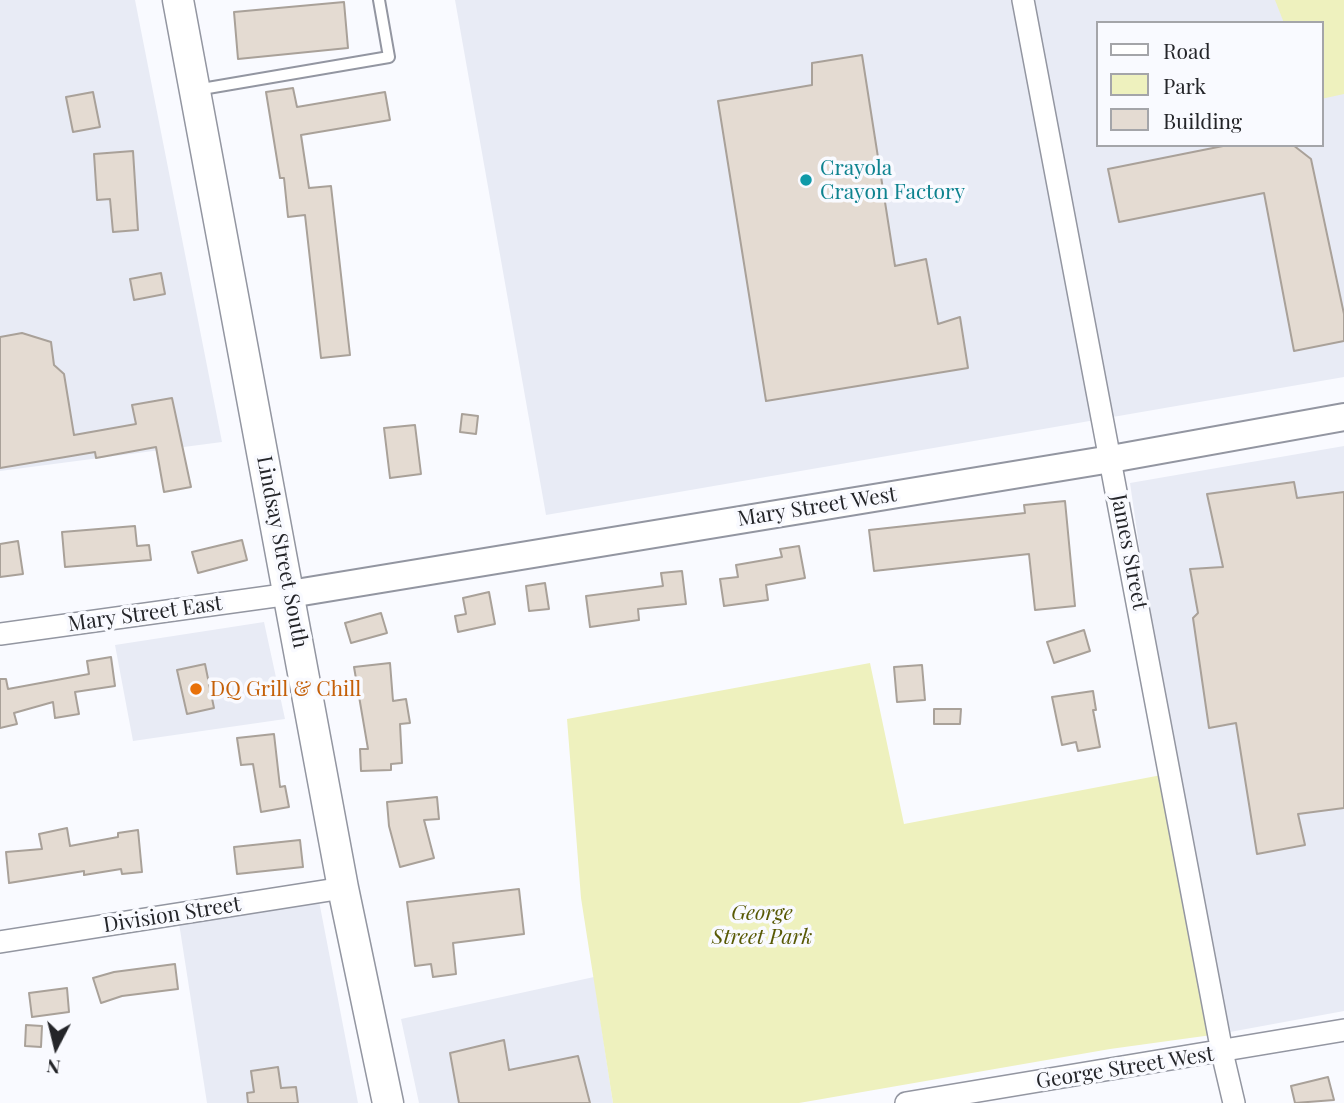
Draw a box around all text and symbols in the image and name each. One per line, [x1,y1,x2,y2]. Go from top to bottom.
legend [1096,21,1323,147]
text: Road [1163,36,1211,64]
text: Park [1163,71,1206,99]
text: Building [1163,106,1242,134]
place label: Crayola Crayon Factory [820,155,965,205]
marker: Crayola Crayon Factory [798,172,814,188]
street label: Lindsay Street South [251,454,313,650]
street label: Mary Street West [736,482,898,532]
street label: James Street [1105,492,1153,612]
street label: Mary Street East [66,591,224,637]
place label: DQ Grill & Chill [210,676,361,702]
marker: DQ Grill & Chill [188,681,204,697]
street label: Division Street [101,892,243,938]
park label: George Street Park [712,900,812,950]
north arrow [21,1012,91,1082]
street label: George Street West [1034,1042,1216,1094]
text: N [45,1054,62,1082]

